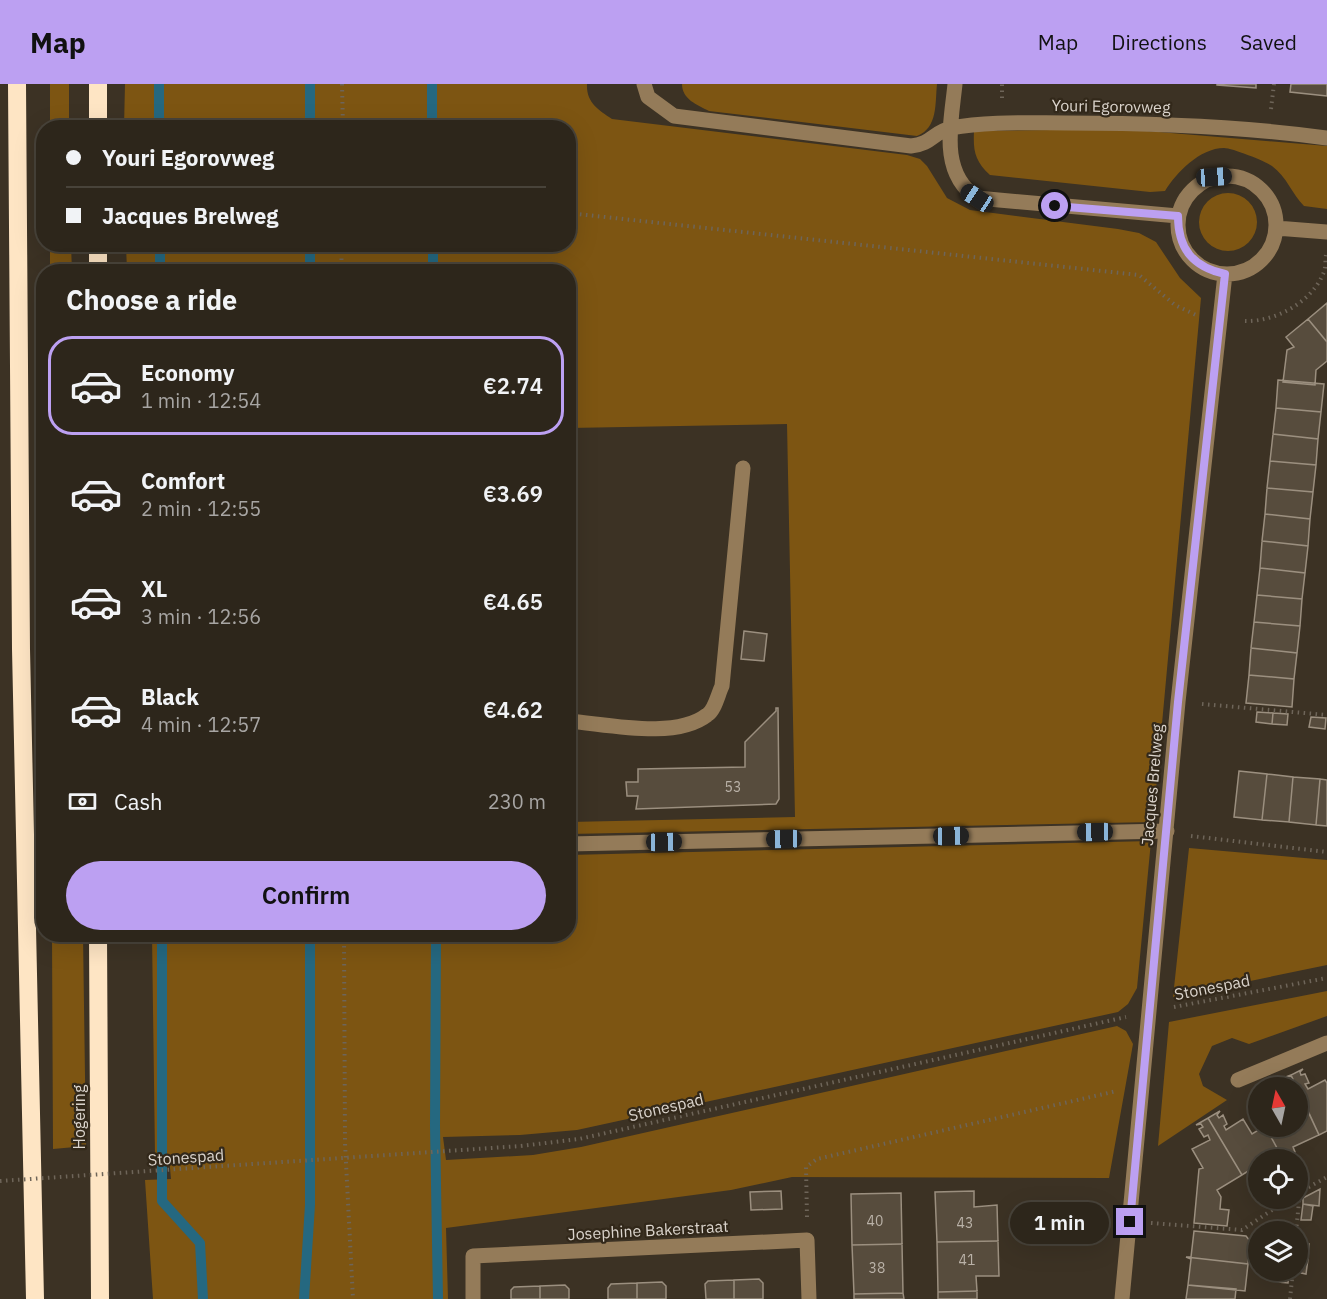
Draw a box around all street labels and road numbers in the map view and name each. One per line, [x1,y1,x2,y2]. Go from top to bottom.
street label: Youri Egorovweg [1051,95,1171,117]
street label: Jacques Brelweg [1137,723,1167,847]
street label: Stonespad [1173,970,1251,1004]
street label: Hogering [69,1084,89,1149]
street label: Stonespad [626,1089,706,1125]
street label: Stonespad [147,1144,225,1170]
street label: Josephine Bakerstraat [567,1216,729,1244]

